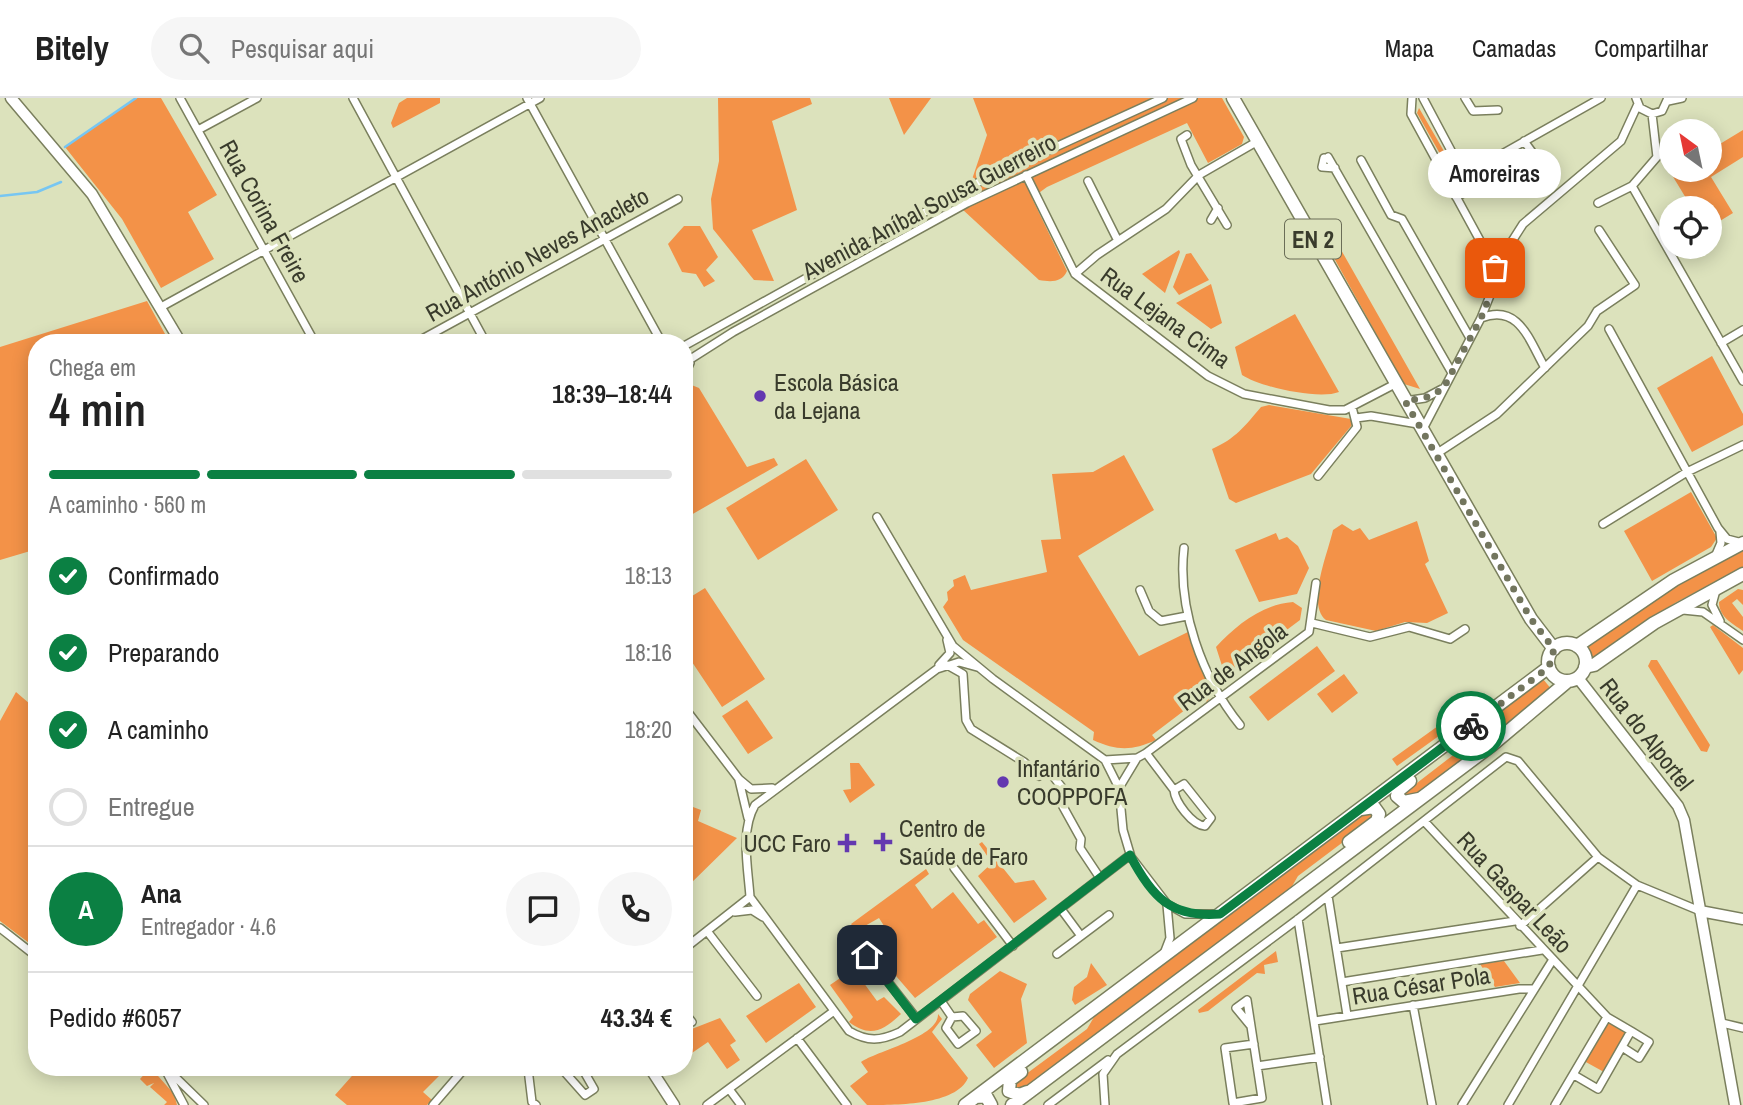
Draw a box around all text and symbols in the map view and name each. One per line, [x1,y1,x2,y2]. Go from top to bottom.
search box [151,17,641,80]
text: Bitely [35,26,109,70]
icon: search [175,29,213,67]
text: Pesquisar aqui [231,31,374,66]
text: Mapa [1385,32,1434,64]
text: Camadas [1472,32,1556,64]
text: Compartilhar [1594,32,1708,64]
north arrow [1659,119,1722,182]
map controls [1659,119,1722,259]
street label: Avenida Aníbal Sousa Guerreiro [796,125,1061,287]
street label: Rua Corina Freire [213,134,317,288]
callout: Amoreiras [1428,149,1562,198]
text: Amoreiras [1449,158,1540,189]
street label: Rua António Neves Anacleto [420,179,654,329]
button: locate [1659,196,1722,259]
road number: EN 2 [1285,220,1341,258]
pin [1465,238,1525,298]
icon: bag [1476,249,1514,287]
street label: Rua Lejana Cima [1095,259,1237,375]
text: Chega em [49,352,136,383]
place label: Escola Básica da Lejana [774,366,899,426]
text: 18:39–18:44 [552,376,672,411]
text: 4 min [49,378,146,440]
marker: Escola Básica da Lejana [752,388,768,404]
text: A caminho · 560 m [49,489,206,520]
icon: check [49,557,87,595]
text: Confirmado [108,558,219,593]
text: 18:13 [625,560,672,591]
street label: Rua de Angola [1171,614,1293,718]
icon: check [49,634,87,672]
text: Preparando [108,635,219,670]
text: 18:16 [625,637,672,668]
street label: Rua do Alportel [1593,671,1701,797]
courier [1436,691,1506,761]
icon: bike [1452,707,1490,745]
icon: check [49,711,87,749]
text: A caminho [108,712,209,747]
text: 18:20 [625,714,672,745]
place label: Infantário COOPPOFA [1017,752,1128,812]
marker: Infantário COOPPOFA [995,774,1011,790]
text: Entregue [108,789,195,824]
place label: Centro de Saúde de Faro [899,812,1028,872]
street label: Rua Gaspar Leão [1450,824,1580,960]
place label: UCC Faro [743,827,831,859]
marker: Centro de Saúde de Faro [873,832,893,852]
marker: UCC Faro [837,833,857,853]
button: chat [506,872,580,946]
button: phone [598,872,672,946]
text: Ana [141,876,181,911]
text: A [78,892,94,927]
text: Entregador · 4.6 [141,911,276,942]
pin [837,925,897,985]
icon: home [848,936,886,974]
street label: Rua César Pola [1350,958,1492,1012]
text: Pedido #6057 [49,1000,182,1035]
text: 43.34 € [601,1000,672,1035]

